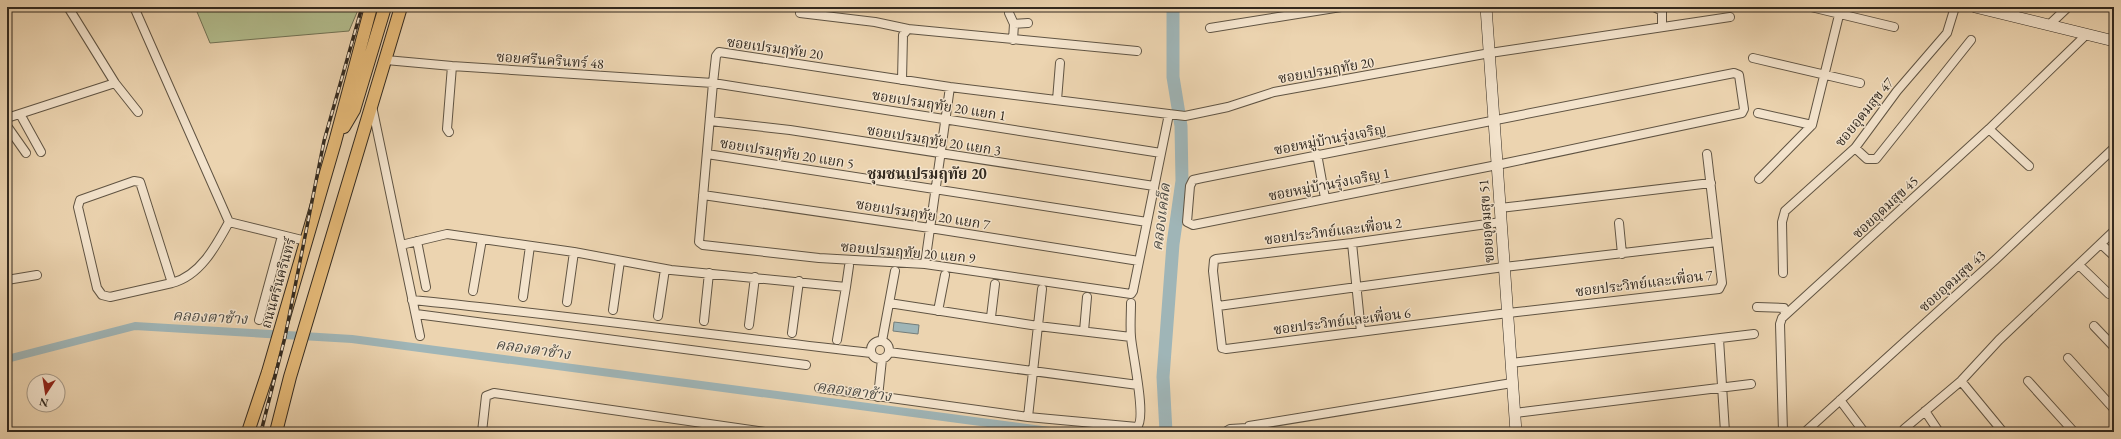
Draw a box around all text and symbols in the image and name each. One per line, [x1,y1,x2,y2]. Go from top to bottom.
street label: ซอยเปรมฤทัย 20 [726,32,825,64]
street label: ซอยศรีนครินทร์ 48 [496,47,605,73]
street label: ซอยเปรมฤทัย 20 [1277,53,1376,87]
street label: ซอยอุดมสุข 47 [1831,73,1898,150]
street label: ซอยเปรมฤทัย 20 แยก 1 [871,86,1007,124]
street label: ซอยหมู่บ้านรุ่งเจริญ [1272,119,1388,159]
street label: ซอยเปรมฤทัย 20 แยก 3 [866,121,1003,160]
street label: ซอยเปรมฤทัย 20 แยก 5 [719,134,855,172]
street label: ซอยหมู่บ้านรุ่งเจริญ 1 [1267,163,1391,205]
district label: ชุมชนเปรมฤทัย 20 [867,164,987,185]
street label: ซอยอุดมสุข 45 [1848,172,1922,242]
street label: ซอยอุดมสุข 51 [1474,178,1498,264]
water label: คลองเคล็ด [1147,182,1174,252]
street label: ซอยเปรมฤทัย 20 แยก 7 [855,195,992,234]
street label: ซอยประวิทย์และเพื่อน 2 [1263,213,1403,248]
street label: ถนนศรีนครินทร์ [256,235,300,330]
street label: ซอยเปรมฤทัย 20 แยก 9 [840,237,976,267]
street label: ซอยอุดมสุข 43 [1915,246,1989,316]
street label: ซอยประวิทย์และเพื่อน 7 [1574,265,1714,300]
street label: ซอยประวิทย์และเพื่อน 6 [1272,303,1412,338]
water label: คลองตาช้าง [172,305,249,328]
water label: คลองตาช้าง [494,334,572,363]
north arrow [26,373,66,413]
water label: คลองตาช้าง [815,376,893,405]
text: N [38,395,50,411]

